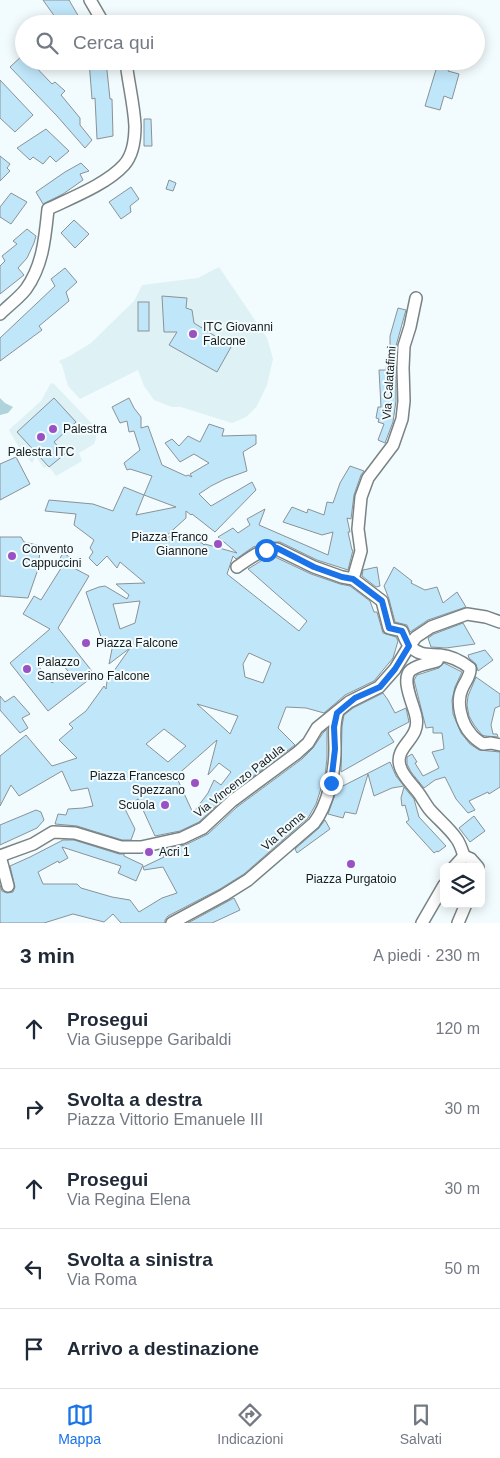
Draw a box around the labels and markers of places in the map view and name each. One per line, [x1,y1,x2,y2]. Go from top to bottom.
place label: ITC Giovanni Falcone [203,320,273,348]
marker: ITC Giovanni Falcone [187,328,199,340]
place label: Palestra [63,422,107,436]
marker: Palestra [47,423,59,435]
marker: Palestra ITC [35,431,47,443]
place label: Palestra ITC [8,445,75,459]
place label: Piazza Franco Giannone [131,530,208,558]
marker: Piazza Franco Giannone [212,538,224,550]
place label: Convento Cappuccini [22,542,81,570]
marker: Convento Cappuccini [6,550,18,562]
place label: Piazza Falcone [96,636,178,650]
marker: Piazza Falcone [80,637,92,649]
place label: Palazzo Sanseverino Falcone [37,655,150,683]
marker: Palazzo Sanseverino Falcone [21,663,33,675]
place label: Piazza Francesco Spezzano [90,769,185,797]
marker: Piazza Francesco Spezzano [189,777,201,789]
place label: Scuola [118,798,155,812]
marker: Scuola [159,799,171,811]
place label: Acri 1 [159,845,190,859]
marker: Acri 1 [143,846,155,858]
marker: Piazza Purgatoio [345,858,357,870]
place label: Piazza Purgatoio [306,872,397,886]

